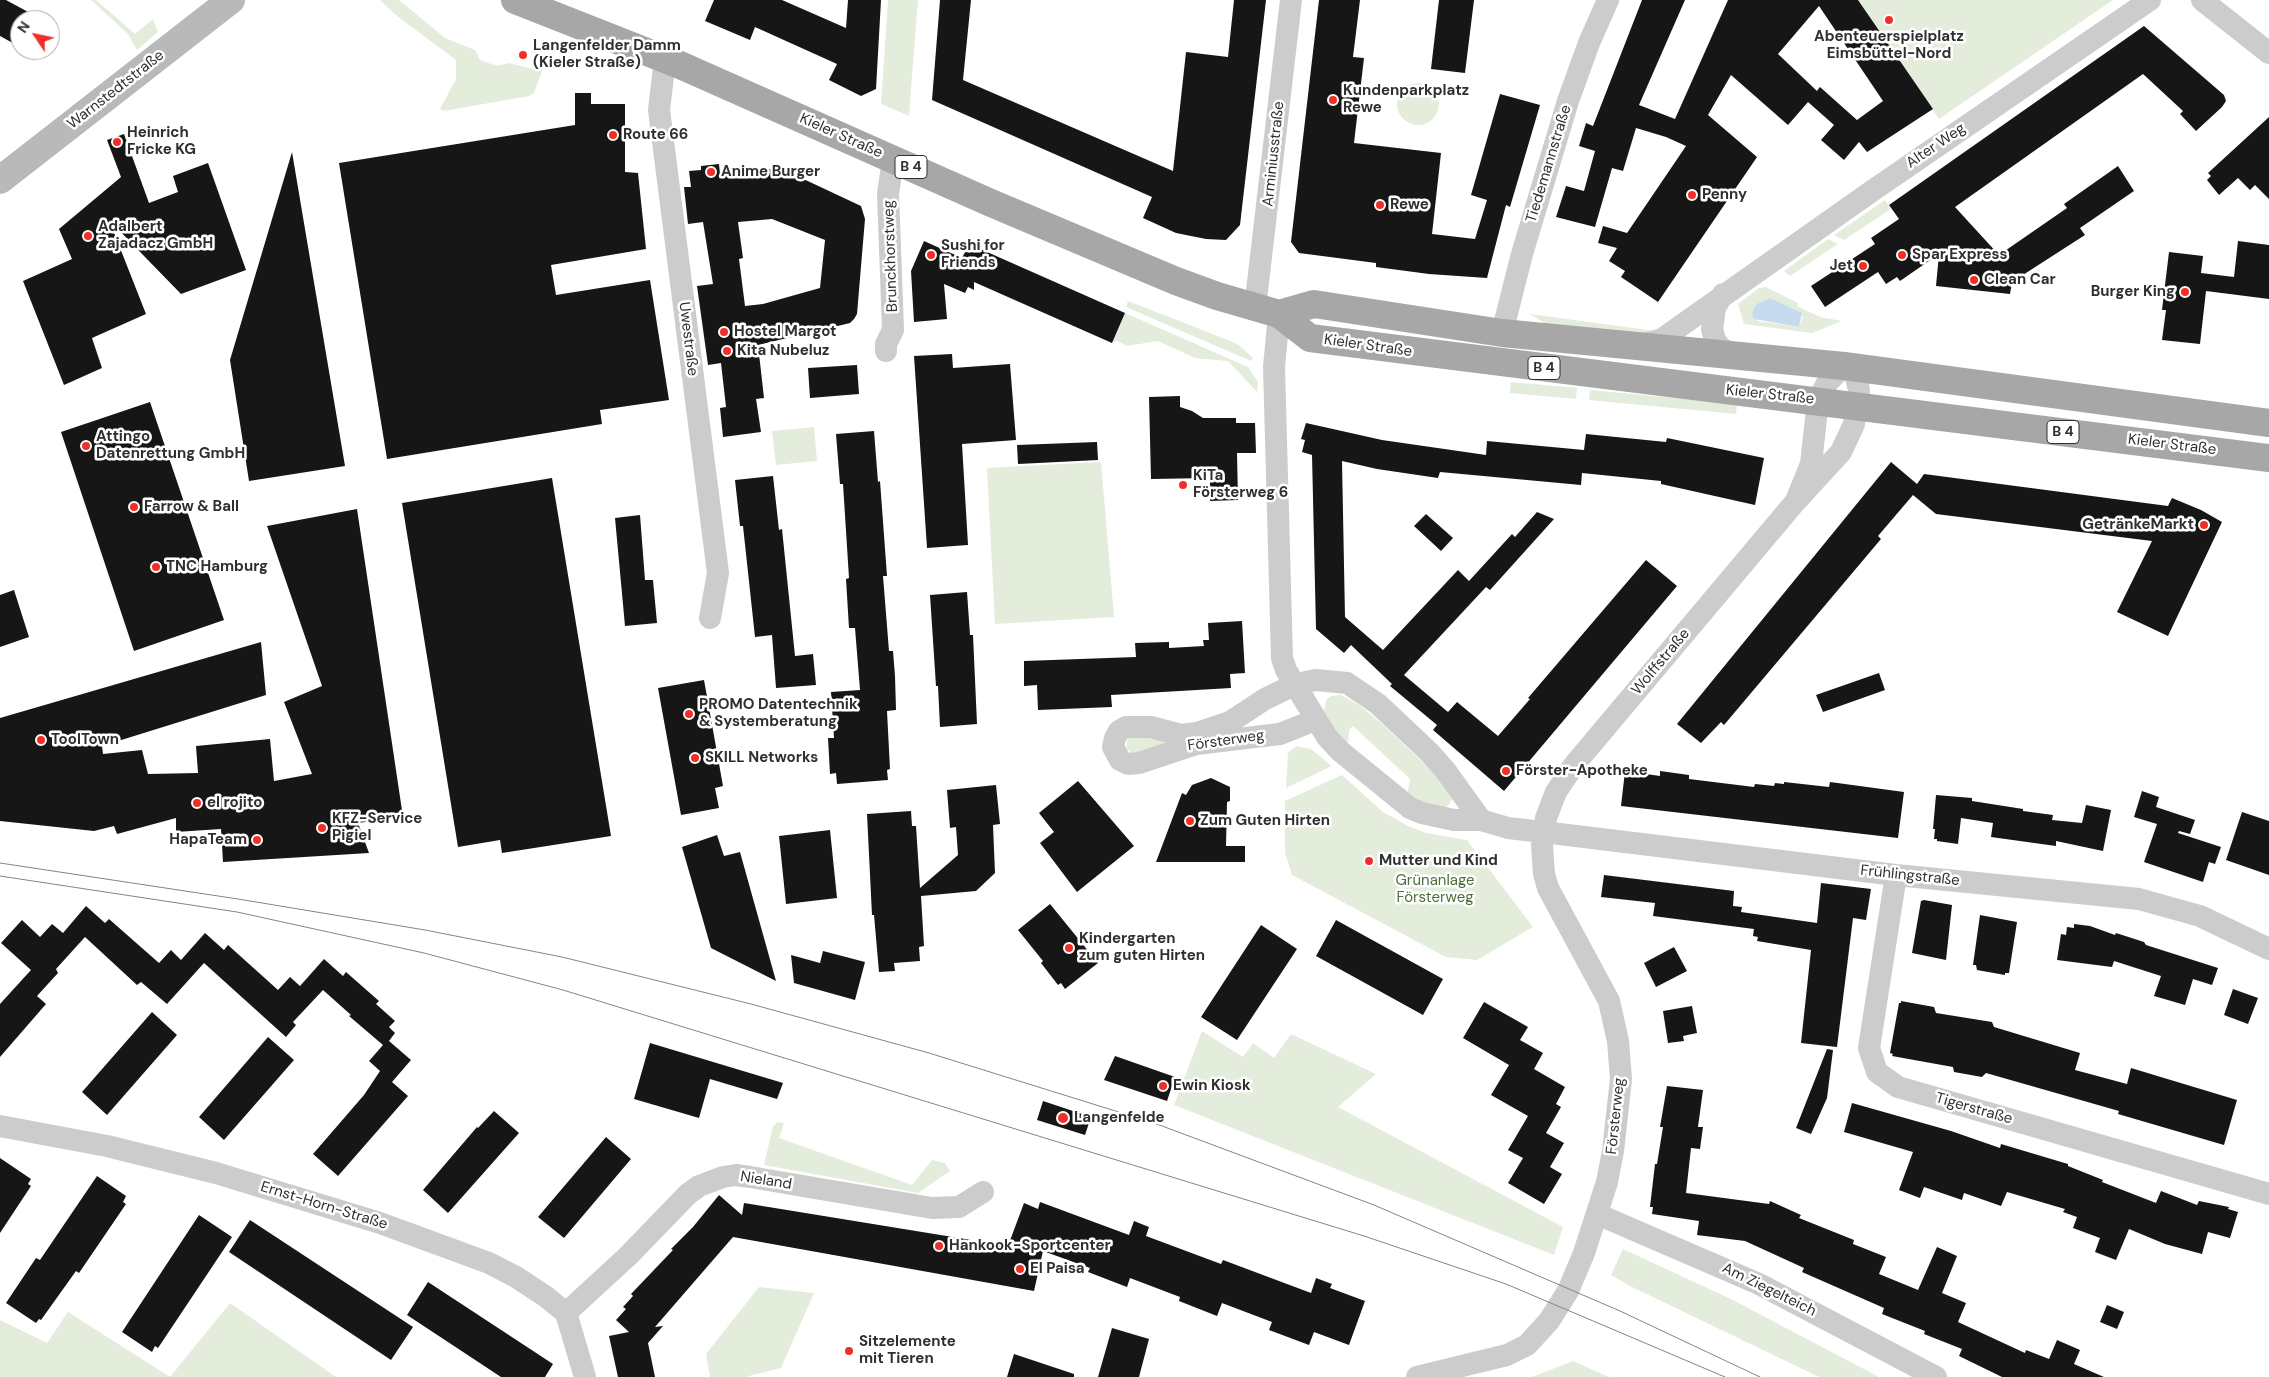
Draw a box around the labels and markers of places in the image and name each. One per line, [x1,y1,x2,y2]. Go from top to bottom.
marker: Abenteuerspielplatz Eimsbüttel-Nord [1883,14,1895,26]
place label: Abenteuerspielplatz Eimsbüttel-Nord [1814,28,1964,63]
place label: Langenfelder Damm (Kieler Straße) [533,37,681,72]
marker: Langenfelder Damm (Kieler Straße) [517,49,529,61]
place label: Kundenparkplatz Rewe [1343,82,1469,117]
marker: Kundenparkplatz Rewe [1327,94,1339,106]
place label: Heinrich Fricke KG [127,124,196,159]
place label: Route 66 [623,126,688,144]
marker: Route 66 [607,129,619,141]
marker: Heinrich Fricke KG [111,136,123,148]
place label: Anime Burger [721,163,820,181]
marker: Anime Burger [705,166,717,178]
place label: Penny [1702,186,1747,204]
marker: Penny [1686,189,1698,201]
place label: Rewe [1390,196,1429,214]
marker: Rewe [1374,199,1386,211]
place label: Adalbert Zajadacz GmbH [98,218,213,253]
marker: Adalbert Zajadacz GmbH [82,230,94,242]
place label: Sushi for Friends [941,237,1005,272]
place label: Spar Express [1912,246,2007,264]
marker: Sushi for Friends [925,249,937,261]
marker: Spar Express [1896,249,1908,261]
place label: Jet [1829,257,1853,275]
marker: Jet [1857,260,1869,272]
place label: Clean Car [1984,271,2056,289]
marker: Clean Car [1968,274,1980,286]
place label: Burger King [2091,283,2175,301]
marker: Burger King [2179,286,2191,298]
place label: Hostel Margot [734,323,836,341]
marker: Hostel Margot [718,326,730,338]
place label: Kita Nubeluz [737,342,829,360]
marker: Kita Nubeluz [721,345,733,357]
place label: Attingo Datenrettung GmbH [96,428,245,463]
marker: Attingo Datenrettung GmbH [80,440,92,452]
place label: KiTa Försterweg 6 [1193,467,1288,502]
marker: KiTa Försterweg 6 [1177,479,1189,491]
place label: Farrow & Ball [144,498,239,516]
marker: Farrow & Ball [128,501,140,513]
place label: GetränkeMarkt [2082,516,2194,534]
marker: GetränkeMarkt [2198,519,2210,531]
place label: TNC Hamburg [166,558,268,576]
marker: TNC Hamburg [150,561,162,573]
place label: PROMO Datentechnik & Systemberatung [699,696,858,731]
marker: PROMO Datentechnik & Systemberatung [683,708,695,720]
place label: ToolTown [51,731,119,749]
marker: ToolTown [35,734,47,746]
place label: SKILL Networks [705,749,818,767]
marker: SKILL Networks [689,752,701,764]
place label: Förster-Apotheke [1516,762,1648,780]
marker: Förster-Apotheke [1500,765,1512,777]
place label: el rojito [207,794,262,812]
marker: el rojito [191,797,203,809]
place label: KFZ-Service Pigiel [332,810,422,845]
place label: Zum Guten Hirten [1200,812,1330,830]
marker: Zum Guten Hirten [1184,815,1196,827]
marker: KFZ-Service Pigiel [316,822,328,834]
place label: HapaTeam [169,831,247,849]
marker: HapaTeam [251,834,263,846]
place label: Mutter und Kind [1379,852,1498,870]
marker: Mutter und Kind [1363,855,1375,867]
place label: Kindergarten zum guten Hirten [1079,930,1205,965]
marker: Kindergarten zum guten Hirten [1063,942,1075,954]
place label: Ewin Kiosk [1173,1077,1251,1095]
marker: Ewin Kiosk [1157,1080,1169,1092]
place label: Langenfelde [1074,1109,1164,1127]
marker: Langenfelde [1056,1111,1070,1125]
place label: Hankook-Sportcenter [949,1237,1111,1255]
marker: Hankook-Sportcenter [933,1240,945,1252]
place label: El Paisa [1030,1260,1085,1278]
marker: El Paisa [1014,1263,1026,1275]
place label: Sitzelemente mit Tieren [859,1333,956,1368]
marker: Sitzelemente mit Tieren [843,1345,855,1357]

